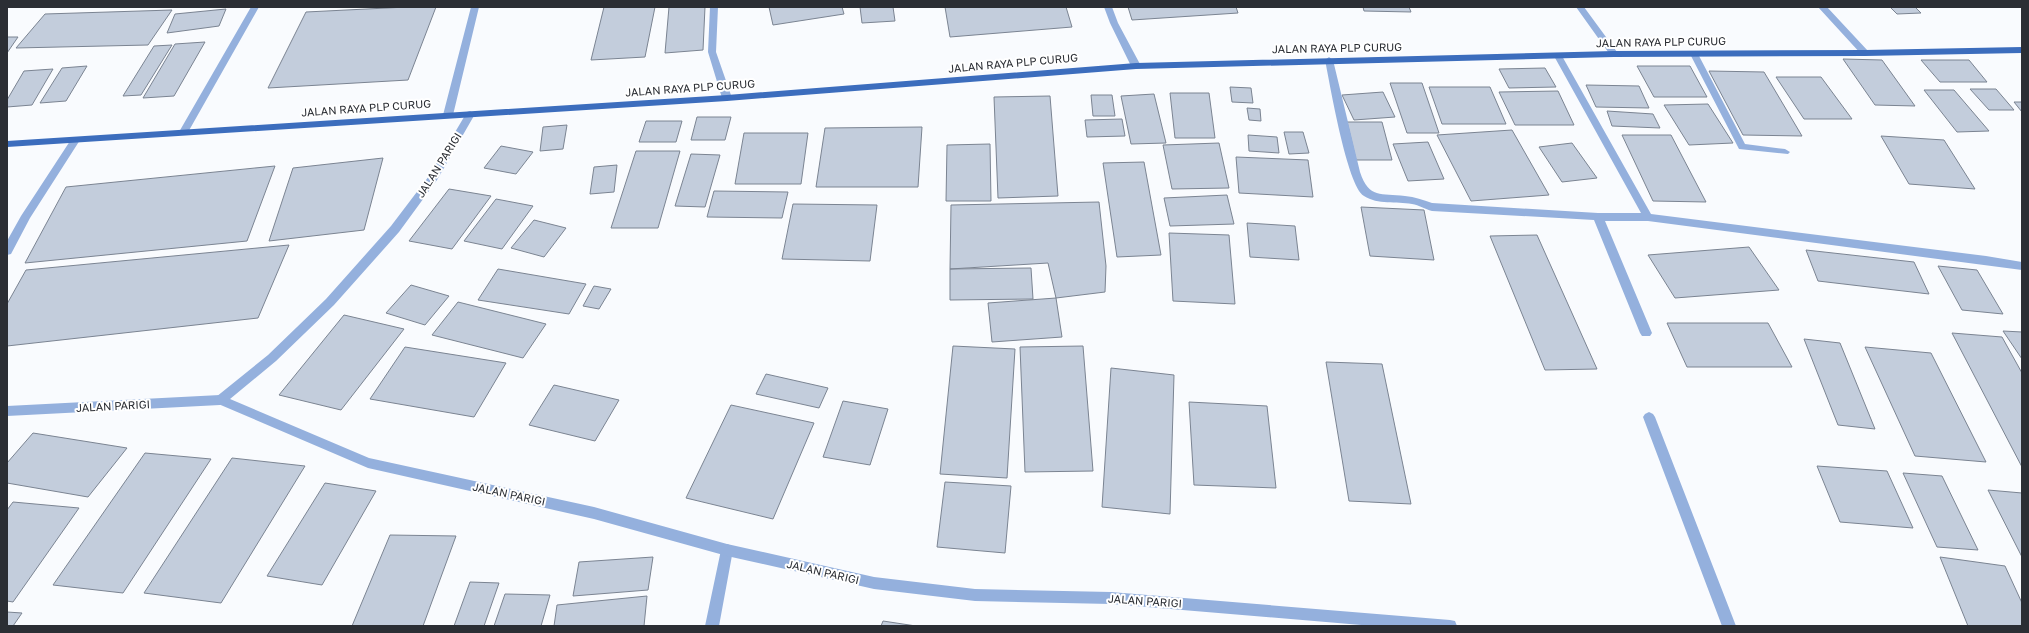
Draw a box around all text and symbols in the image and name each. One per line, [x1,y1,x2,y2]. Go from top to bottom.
street label: JALAN RAYA PLP CURUG [1596,34,1726,49]
street label: JALAN RAYA PLP CURUG [1272,40,1402,55]
street label: JALAN RAYA PLP CURUG [948,50,1079,75]
street label: JALAN RAYA PLP CURUG [625,76,756,99]
street label: JALAN RAYA PLP CURUG [301,96,432,119]
street label: JALAN PARIGI [413,130,464,200]
street label: JALAN PARIGI [76,397,150,414]
street label: JALAN PARIGI [472,479,547,508]
street label: JALAN PARIGI [786,557,861,586]
street label: JALAN PARIGI [1108,591,1182,610]

